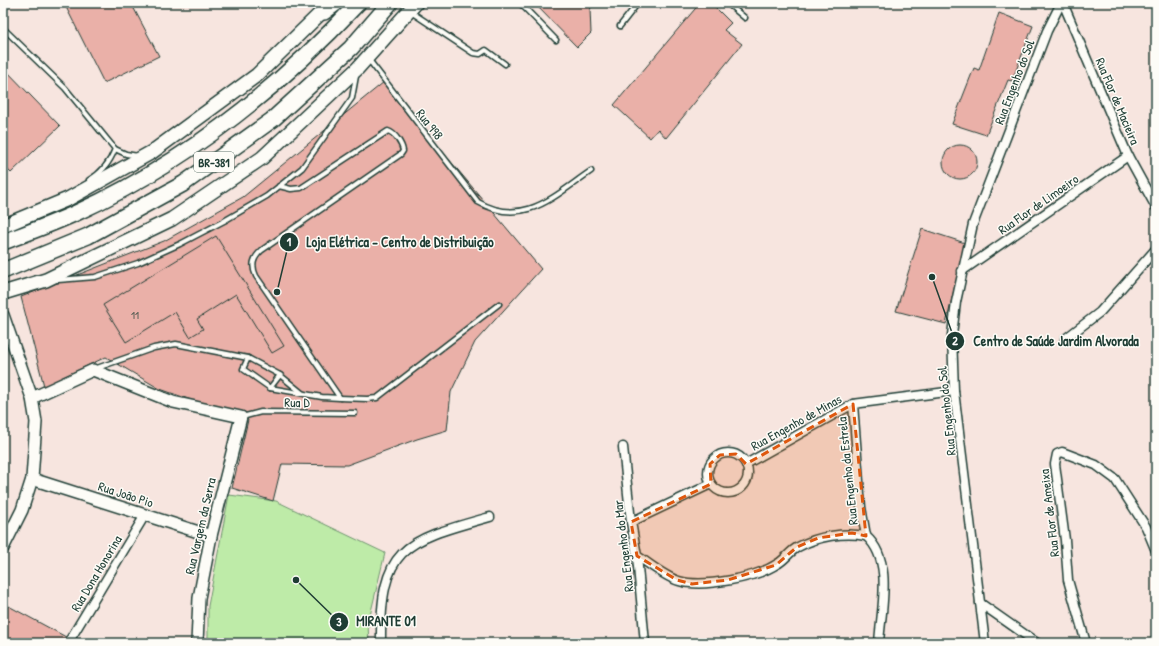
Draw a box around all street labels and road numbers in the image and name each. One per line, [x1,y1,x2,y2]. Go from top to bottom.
street label: Rua Engenho do Sol [990,37,1039,127]
street label: Rua Flor de Macieira [1092,55,1144,147]
street label: Rua 998 [412,105,448,143]
road number: BR-381 [194,152,234,172]
street label: Rua Flor de Limoeiro [994,170,1082,238]
street label: Rua Engenho do Sol [932,365,960,456]
street label: Rua Engenho de Minas [747,390,845,454]
street label: Rua D [284,393,311,411]
street label: Rua Engenho da Estrela [832,416,862,526]
street label: Rua Flor de Ameixa [1035,468,1063,558]
street label: Rua Vargem da Serra [180,476,220,576]
street label: Rua João Pio [96,477,156,511]
street label: Rua Engenho do Mar [608,499,638,593]
street label: Rua Dona Honorina [66,532,126,614]

